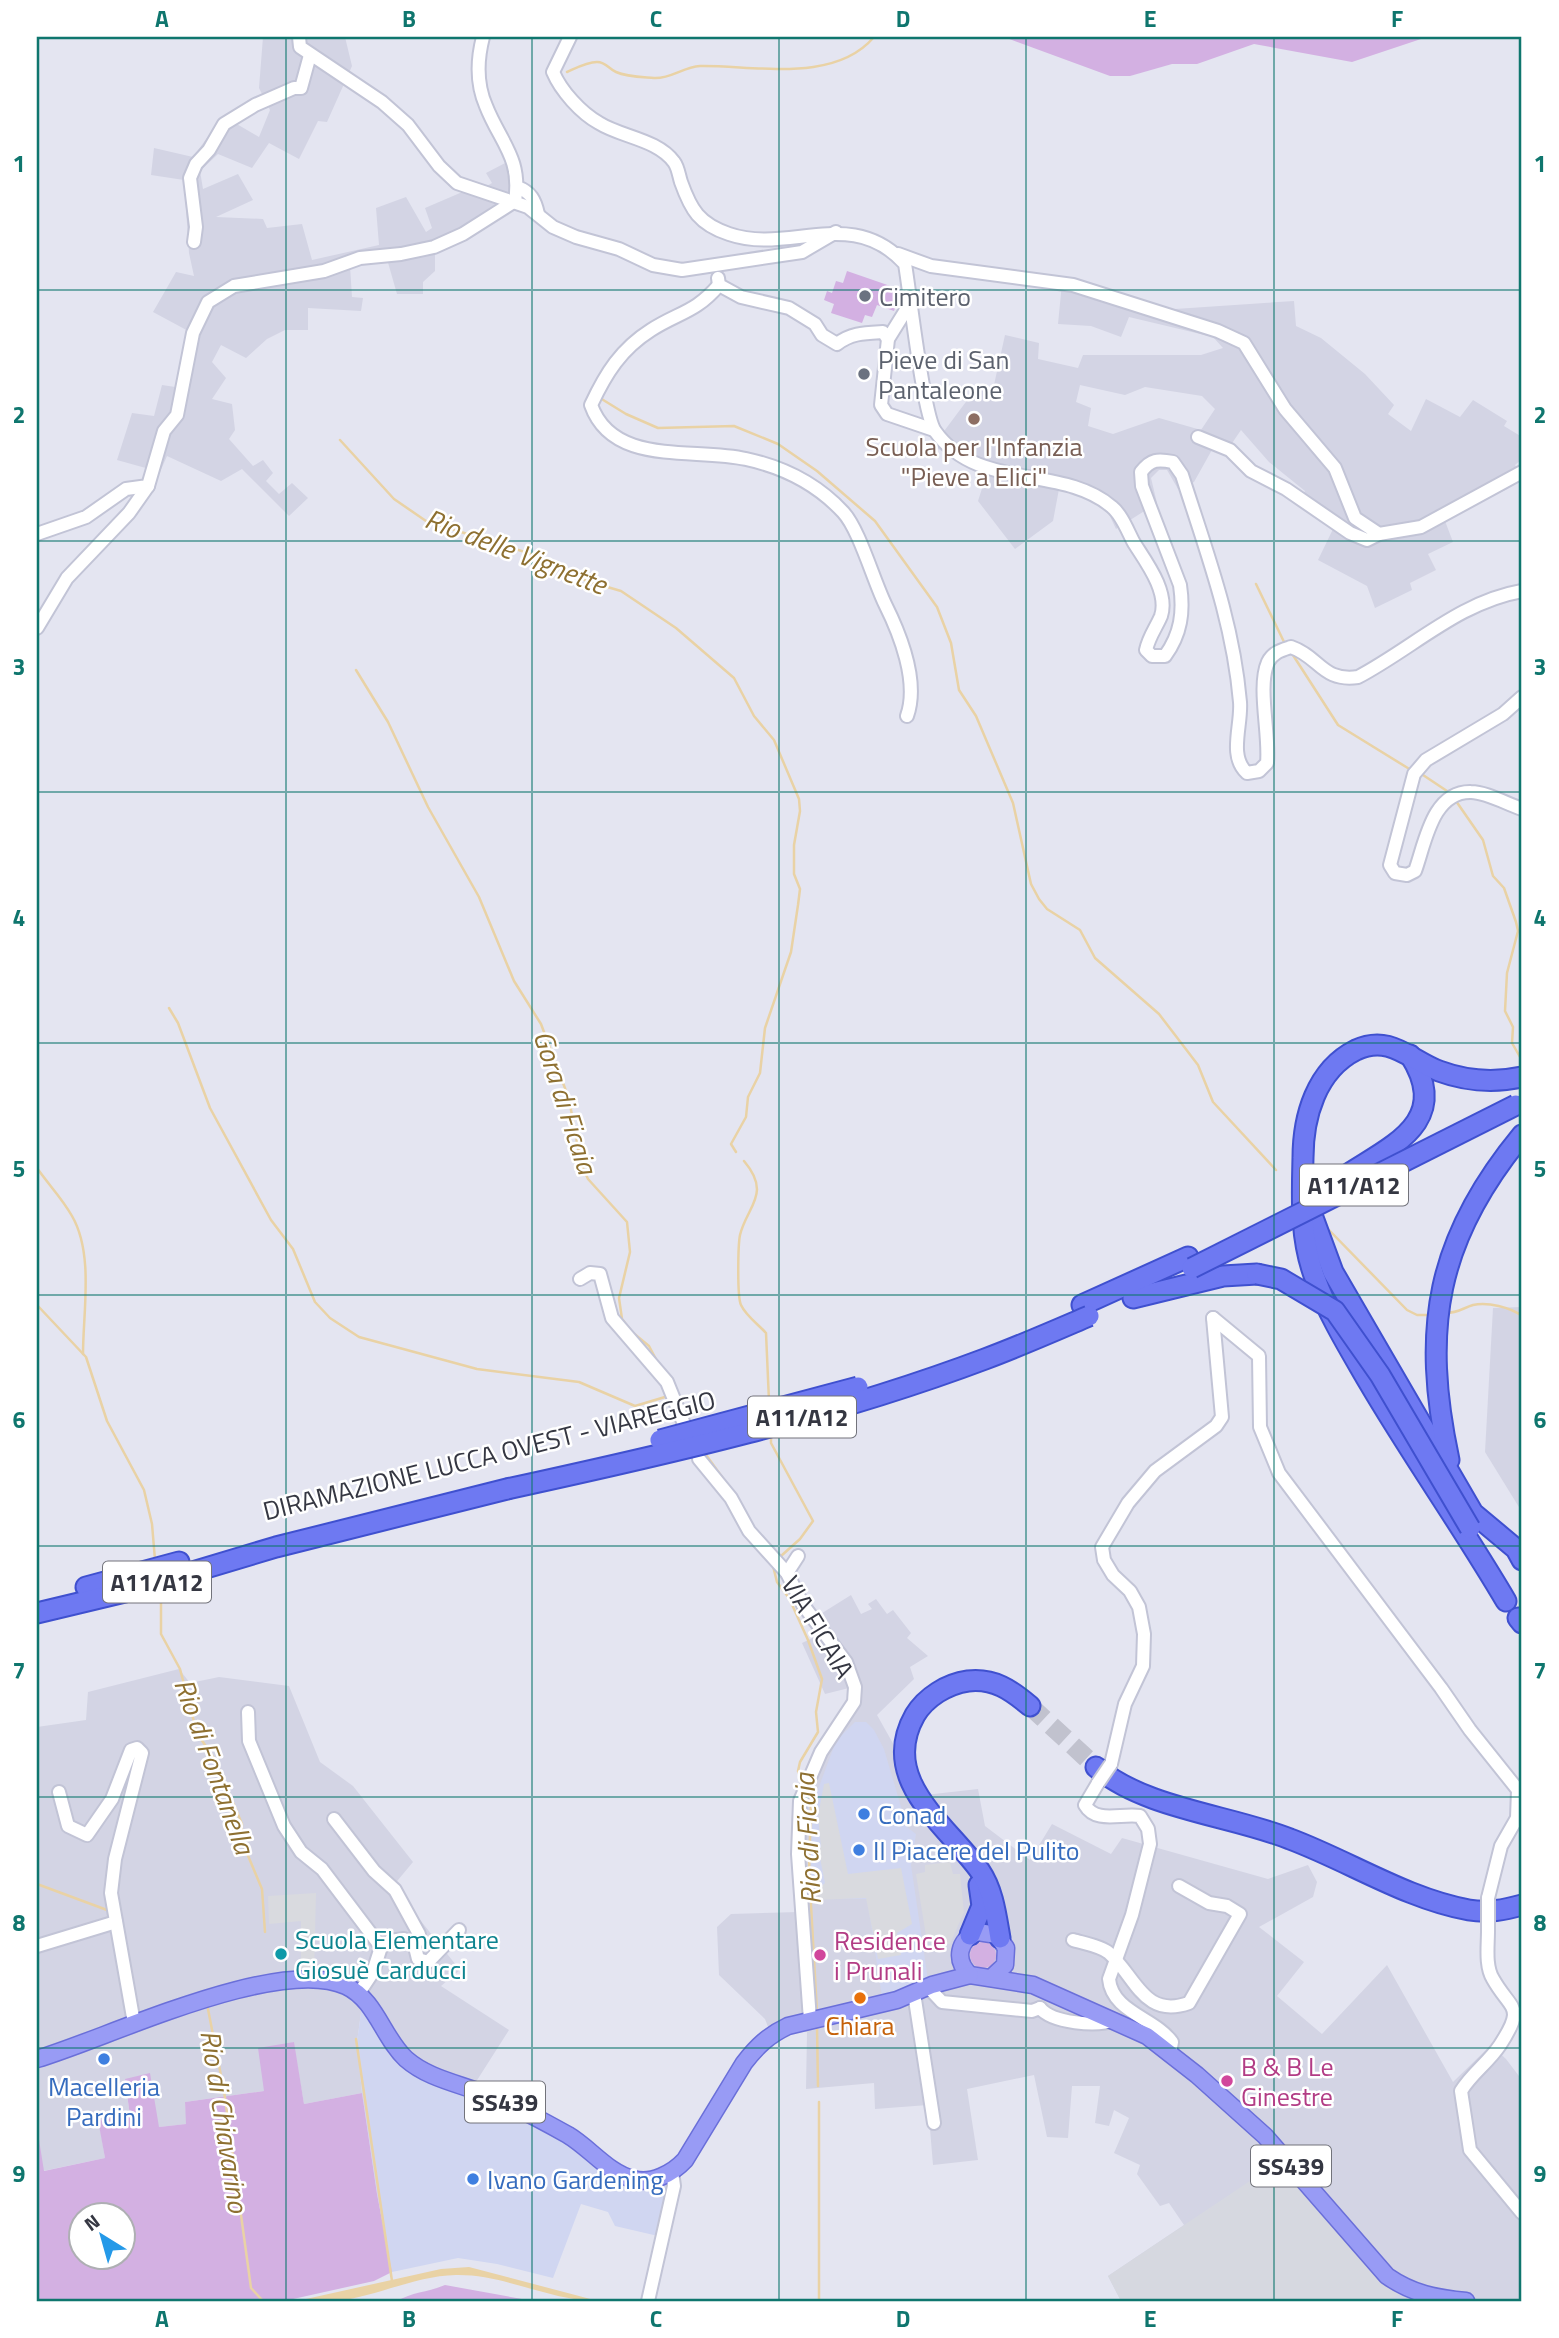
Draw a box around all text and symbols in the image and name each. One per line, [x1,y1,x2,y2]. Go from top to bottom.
text: A [155,1,169,36]
text: B [402,1,416,36]
text: C [650,1,662,36]
text: D [896,1,910,36]
text: E [1144,1,1156,36]
text: F [1391,1,1403,36]
text: 1 [13,146,25,181]
text: 1 [1534,146,1546,181]
place label: Cimitero [879,277,971,316]
marker: Cimitero [857,288,873,304]
place label: Pieve di San Pantaleone [878,340,1009,409]
marker: Pieve di San Pantaleone [856,366,872,382]
text: 2 [13,397,25,432]
text: 2 [1534,397,1546,432]
marker: Scuola per l'Infanzia "Pieve a Elici" [966,411,982,427]
place label: Scuola per l'Infanzia "Pieve a Elici" [865,427,1083,496]
water label: Rio delle Vignette [419,497,615,606]
text: 3 [13,649,25,684]
text: 3 [1534,649,1546,684]
text: 4 [13,900,25,935]
text: 4 [1534,900,1546,935]
water label: Gora di Ficaia [523,1025,610,1181]
text: 5 [13,1151,25,1186]
text: 5 [1534,1151,1546,1186]
road number: A11/A12 [1300,1164,1408,1205]
street label: DIRAMAZIONE LUCCA OVEST - VIAREGGIO [259,1380,719,1530]
road number: A11/A12 [748,1396,856,1437]
text: 6 [13,1402,26,1437]
text: 6 [1534,1402,1547,1437]
road number: A11/A12 [103,1562,211,1602]
street label: VIA FICAIA [772,1568,864,1686]
text: 7 [13,1653,25,1688]
text: 7 [1534,1653,1546,1688]
water label: Rio di Fontanella [163,1672,267,1862]
water label: Rio di Ficaia [782,1770,832,1906]
place label: Conad [878,1795,946,1834]
marker: Conad [856,1806,872,1822]
place label: Il Piacere del Pulito [873,1831,1080,1870]
marker: Il Piacere del Pulito [851,1842,867,1858]
text: 8 [13,1905,26,1940]
text: 8 [1534,1905,1547,1940]
place label: Scuola Elementare Giosuè Carducci [295,1920,499,1989]
place label: Residence i Prunali [834,1921,946,1990]
marker: Scuola Elementare Giosuè Carducci [273,1946,289,1962]
marker: Residence i Prunali [812,1947,828,1963]
marker: Chiara [852,1990,868,2006]
place label: Chiara [826,2006,894,2045]
water label: Rio di Chiavarino [189,2027,261,2216]
place label: B & B Le Ginestre [1241,2047,1334,2116]
marker: Macelleria Pardini [96,2051,112,2067]
place label: Macelleria Pardini [48,2067,160,2136]
marker: B & B Le Ginestre [1219,2073,1235,2089]
road number: SS439 [465,2082,545,2122]
road number: SS439 [1251,2146,1331,2186]
text: 9 [13,2156,26,2191]
text: 9 [1534,2156,1547,2191]
place label: Ivano Gardening [487,2160,664,2199]
marker: Ivano Gardening [465,2171,481,2187]
north arrow [66,2202,136,2272]
text: N [77,2206,105,2238]
text: A [155,2301,169,2336]
text: B [402,2301,416,2336]
text: C [650,2301,662,2336]
text: D [896,2301,910,2336]
text: E [1144,2301,1156,2336]
text: F [1391,2301,1403,2336]

